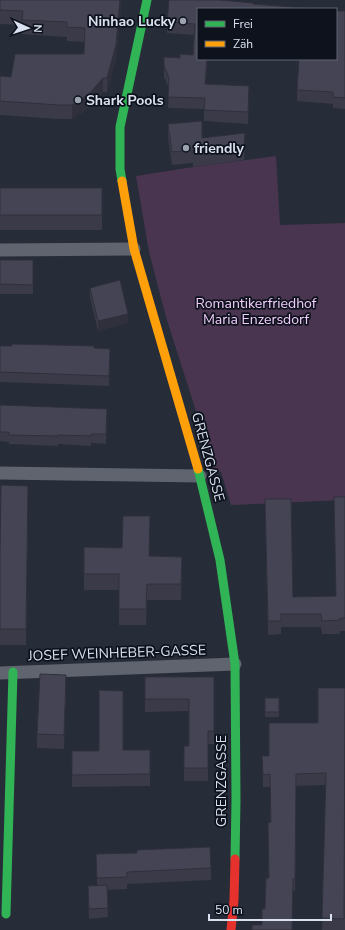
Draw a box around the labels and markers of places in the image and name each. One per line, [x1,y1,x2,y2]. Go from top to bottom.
place label: Ninhao Lucky [88,12,176,31]
marker: Ninhao Lucky [178,16,188,26]
place label: Shark Pools [86,91,164,110]
marker: Shark Pools [73,95,83,105]
place label: friendly [194,139,245,158]
marker: friendly [181,143,191,153]

